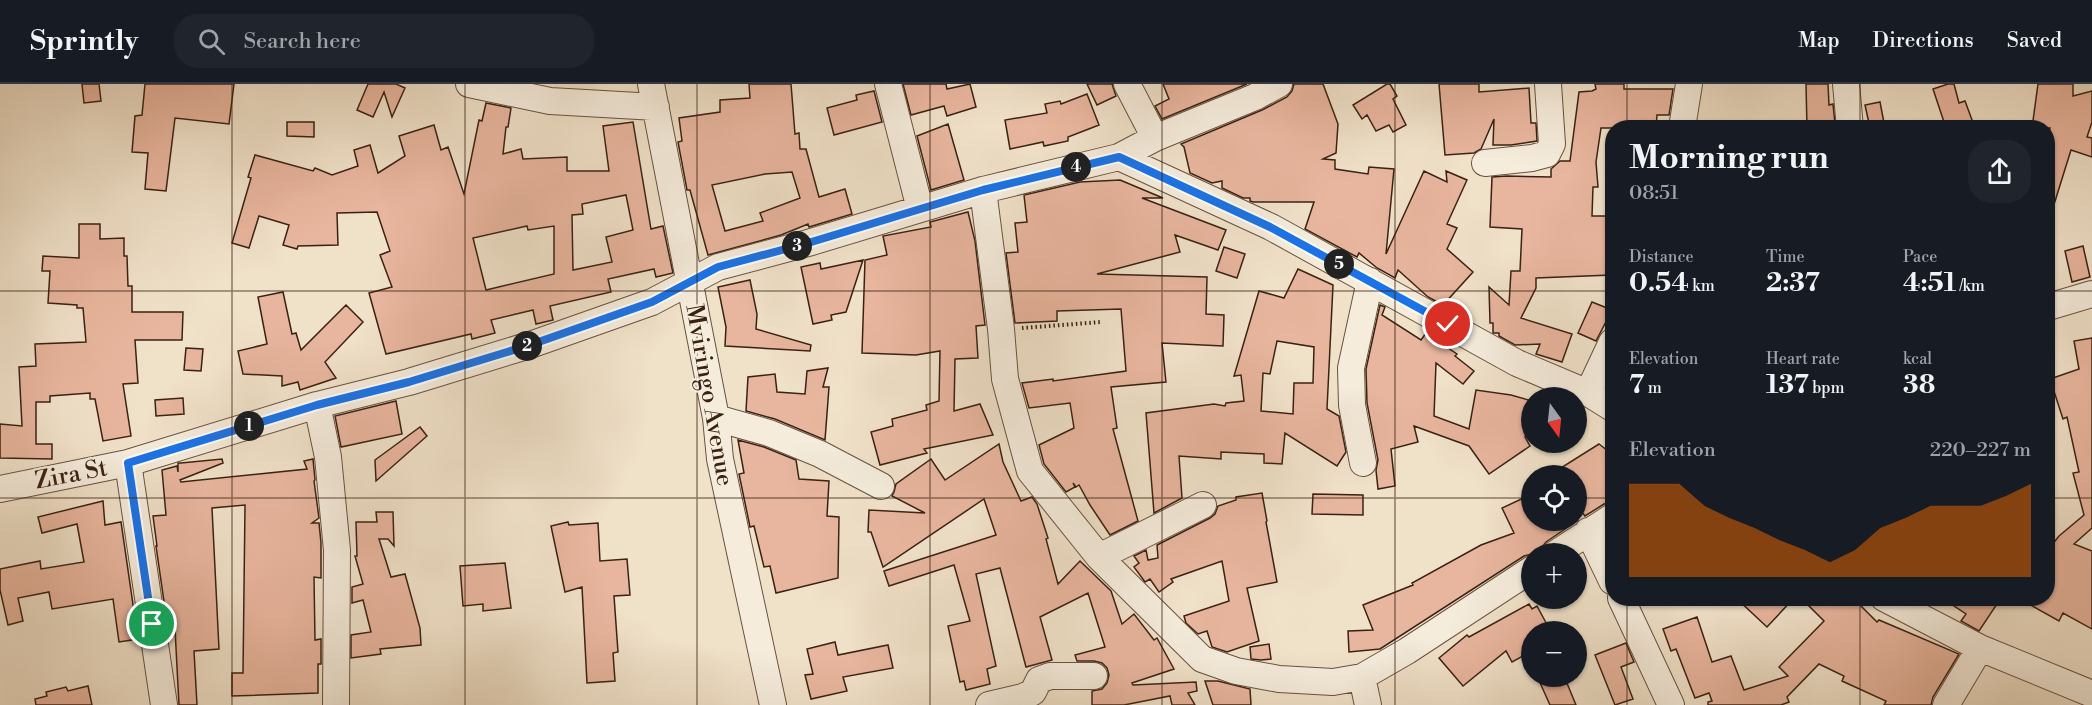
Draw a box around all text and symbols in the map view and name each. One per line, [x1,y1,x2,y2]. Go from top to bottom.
search box [174,14,594,68]
text: Sprintly [30,24,138,59]
icon: search [195,25,228,58]
text: Search here [243,28,361,55]
text: Map [1798,28,1840,54]
text: Directions [1873,28,1974,54]
text: Saved [2007,28,2062,54]
text: Morning run [1629,138,1829,179]
button: share [1968,140,2031,203]
pin: 4 [1061,152,1091,182]
text: 4 [1071,157,1081,177]
text: 08:51 [1629,181,1679,206]
pin: 3 [782,231,812,261]
text: 3 [792,236,802,256]
text: Distance [1629,247,1694,267]
text: Time [1766,247,1805,267]
text: Pace [1903,247,1937,267]
pin: 5 [1324,249,1354,279]
text: 5 [1334,254,1344,274]
text: 0.54 [1629,267,1689,299]
text: 2:37 [1766,267,1820,299]
text: 4:51 [1903,267,1956,299]
text: km [1689,276,1715,296]
text: /km [1956,276,1985,296]
pin [1422,298,1473,349]
street label: Mviringo Avenue [678,302,740,488]
icon: check [1431,307,1464,340]
pin: 2 [512,331,542,361]
text: 2 [522,336,532,356]
text: Elevation [1629,349,1698,369]
text: Heart rate [1766,349,1840,369]
text: kcal [1903,349,1932,369]
text: 7 [1629,369,1644,401]
text: 137 [1766,369,1809,401]
text: 38 [1903,369,1935,401]
text: m [1644,378,1662,398]
text: bpm [1809,378,1845,398]
north arrow [1521,387,1587,453]
map controls [1521,387,1587,687]
pin: 1 [234,411,264,441]
text: 1 [245,416,253,436]
text: Elevation [1629,438,1716,463]
text: 220–227 m [1930,438,2031,463]
street label: Zira St [32,453,110,497]
button: locate [1521,465,1587,531]
button: + [1521,543,1587,609]
pin [126,598,177,649]
icon: arrive [135,607,168,640]
button: − [1521,621,1587,687]

